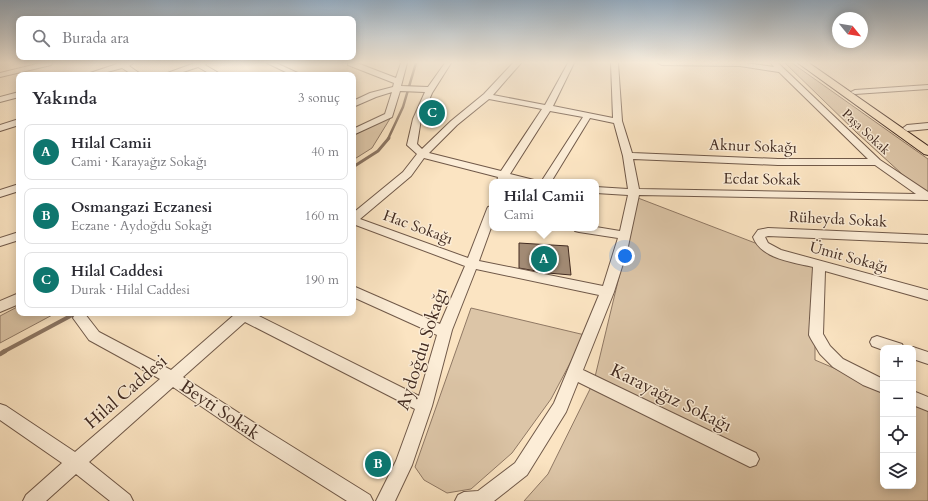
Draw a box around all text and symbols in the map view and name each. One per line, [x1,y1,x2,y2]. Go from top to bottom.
north arrow [832,12,868,48]
search box [16,16,356,60]
icon: search [30,27,52,49]
text: Burada ara [62,28,129,48]
text: Yakında [32,87,97,110]
text: 3 sonuç [298,89,340,107]
pin: C [419,98,445,128]
street label: Paşa Sokak [838,105,894,159]
text: Hilal Camii [71,133,152,153]
street label: Aknur Sokağı [709,134,797,158]
text: A [41,143,51,161]
text: 40 m [311,143,339,161]
text: Cami · Karayağız Sokağı [71,153,207,171]
street label: Ecdat Sokak [723,168,801,190]
popup [489,179,599,231]
text: Hilal Camii [504,186,584,206]
text: Osmangazi Eczanesi [71,197,212,217]
street label: Hac Sokağı [380,205,456,249]
text: Cami [504,206,534,224]
street label: Rüheyda Sokak [788,206,888,232]
text: B [41,207,51,225]
text: 160 m [305,207,339,225]
text: Eczane · Aydoğdu Sokağı [71,217,212,235]
street label: Ümit Sokağı [807,237,891,277]
pin: A [531,244,557,274]
your location [615,246,635,266]
text: Hilal Caddesi [71,261,163,281]
text: C [41,271,51,289]
text: 190 m [305,271,339,289]
text: Durak · Hilal Caddesi [71,281,190,299]
street label: Aydoğdu Sokağı [390,285,454,413]
map controls [880,345,916,489]
button: + [880,345,916,381]
street label: Hilal Caddesi [79,349,173,435]
street label: Karayağız Sokağı [606,358,736,438]
street label: Beyti Sokak [175,374,265,446]
button: − [880,381,916,417]
button: locate [880,417,916,453]
pin: B [365,449,391,479]
button: layers [880,453,916,489]

